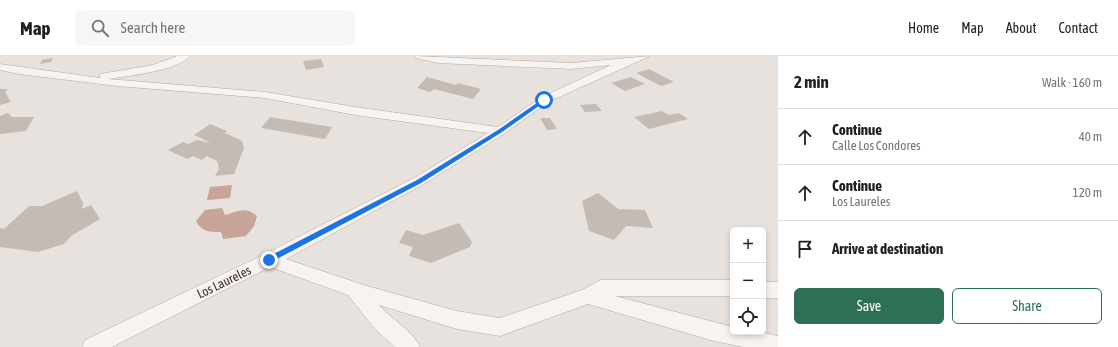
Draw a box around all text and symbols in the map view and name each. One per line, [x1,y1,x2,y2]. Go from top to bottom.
search box [75,10,355,46]
text: Map [20,17,51,39]
icon: search [89,17,111,39]
text: Search here [121,19,185,36]
text: Home [908,20,939,36]
text: Map [961,20,984,36]
text: About [1006,20,1037,36]
text: Contact [1059,20,1098,36]
text: 2 min [794,72,829,92]
text: Walk · 160 m [1042,75,1102,90]
route start [535,91,553,109]
text: Continue [832,121,882,138]
icon: ahead [794,126,816,148]
text: 40 m [1079,129,1102,144]
text: Calle Los Condores [832,138,921,153]
text: Continue [832,177,882,194]
icon: ahead [794,182,816,204]
text: 120 m [1073,185,1102,200]
text: Los Laureles [832,194,890,209]
map controls [730,227,766,335]
button: + [730,227,766,263]
icon: arrive [794,238,816,260]
text: Arrive at destination [832,240,943,257]
route end [260,251,278,269]
street label: Los Laureles [194,262,254,302]
button: − [730,263,766,299]
button: Save [794,288,944,324]
button: Share [952,288,1102,324]
button: locate [730,299,766,335]

